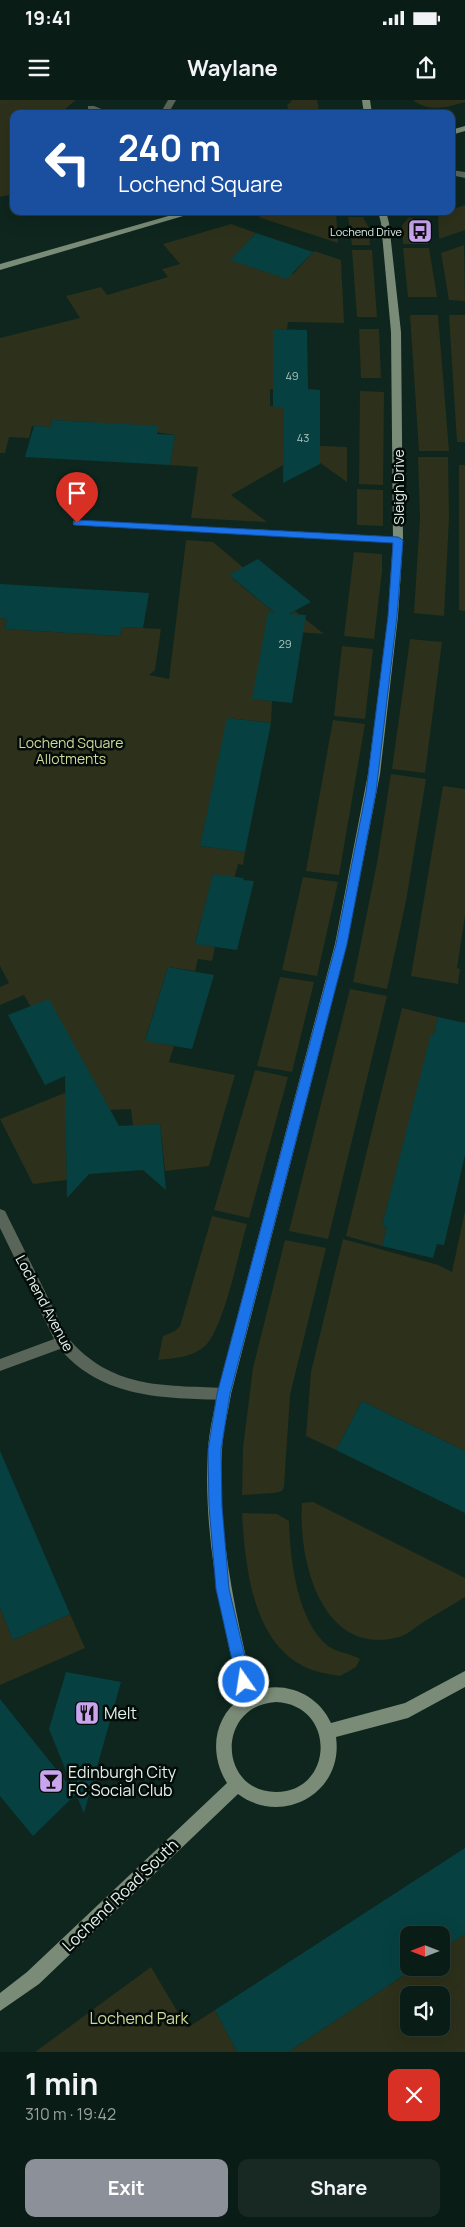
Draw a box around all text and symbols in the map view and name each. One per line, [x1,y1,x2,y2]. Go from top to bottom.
text: 19:41 [25,5,72,31]
text: Waylane [187,53,278,83]
icon: menu [25,54,53,82]
icon: share [412,54,440,82]
text: 240 m [118,124,221,172]
icon: left [35,130,100,195]
text: Lochend Square [118,169,283,199]
bus stop icon: Lochend Drive [407,218,433,244]
place label: Lochend Drive [330,224,403,239]
house number: 49 [285,368,299,383]
house number: 43 [297,430,309,445]
street label: Sleigh Drive [389,449,408,525]
pin [56,472,98,523]
icon: arrive [63,479,91,507]
house number: 29 [278,636,292,651]
park label: Lochend Square Allotments [19,733,123,768]
street label: Lochend Avenue [12,1251,78,1355]
position arrow [217,1655,269,1707]
restaurant icon: Melt [74,1700,100,1726]
place label: Melt [104,1702,137,1724]
place label: Edinburgh City FC Social Club [68,1761,177,1801]
bar icon: Edinburgh City FC Social Club [38,1768,64,1794]
street label: Lochend Road South [57,1834,183,1956]
north arrow [400,1926,450,1976]
map controls [400,1926,450,2036]
button: sound [400,1986,450,2036]
park label: Lochend Park [89,2007,190,2029]
text: 1 min [25,2063,98,2104]
button: close [388,2069,440,2121]
text: 310 m · 19:42 [25,2103,116,2125]
button: Exit [25,2159,228,2217]
button: Share [238,2159,440,2217]

